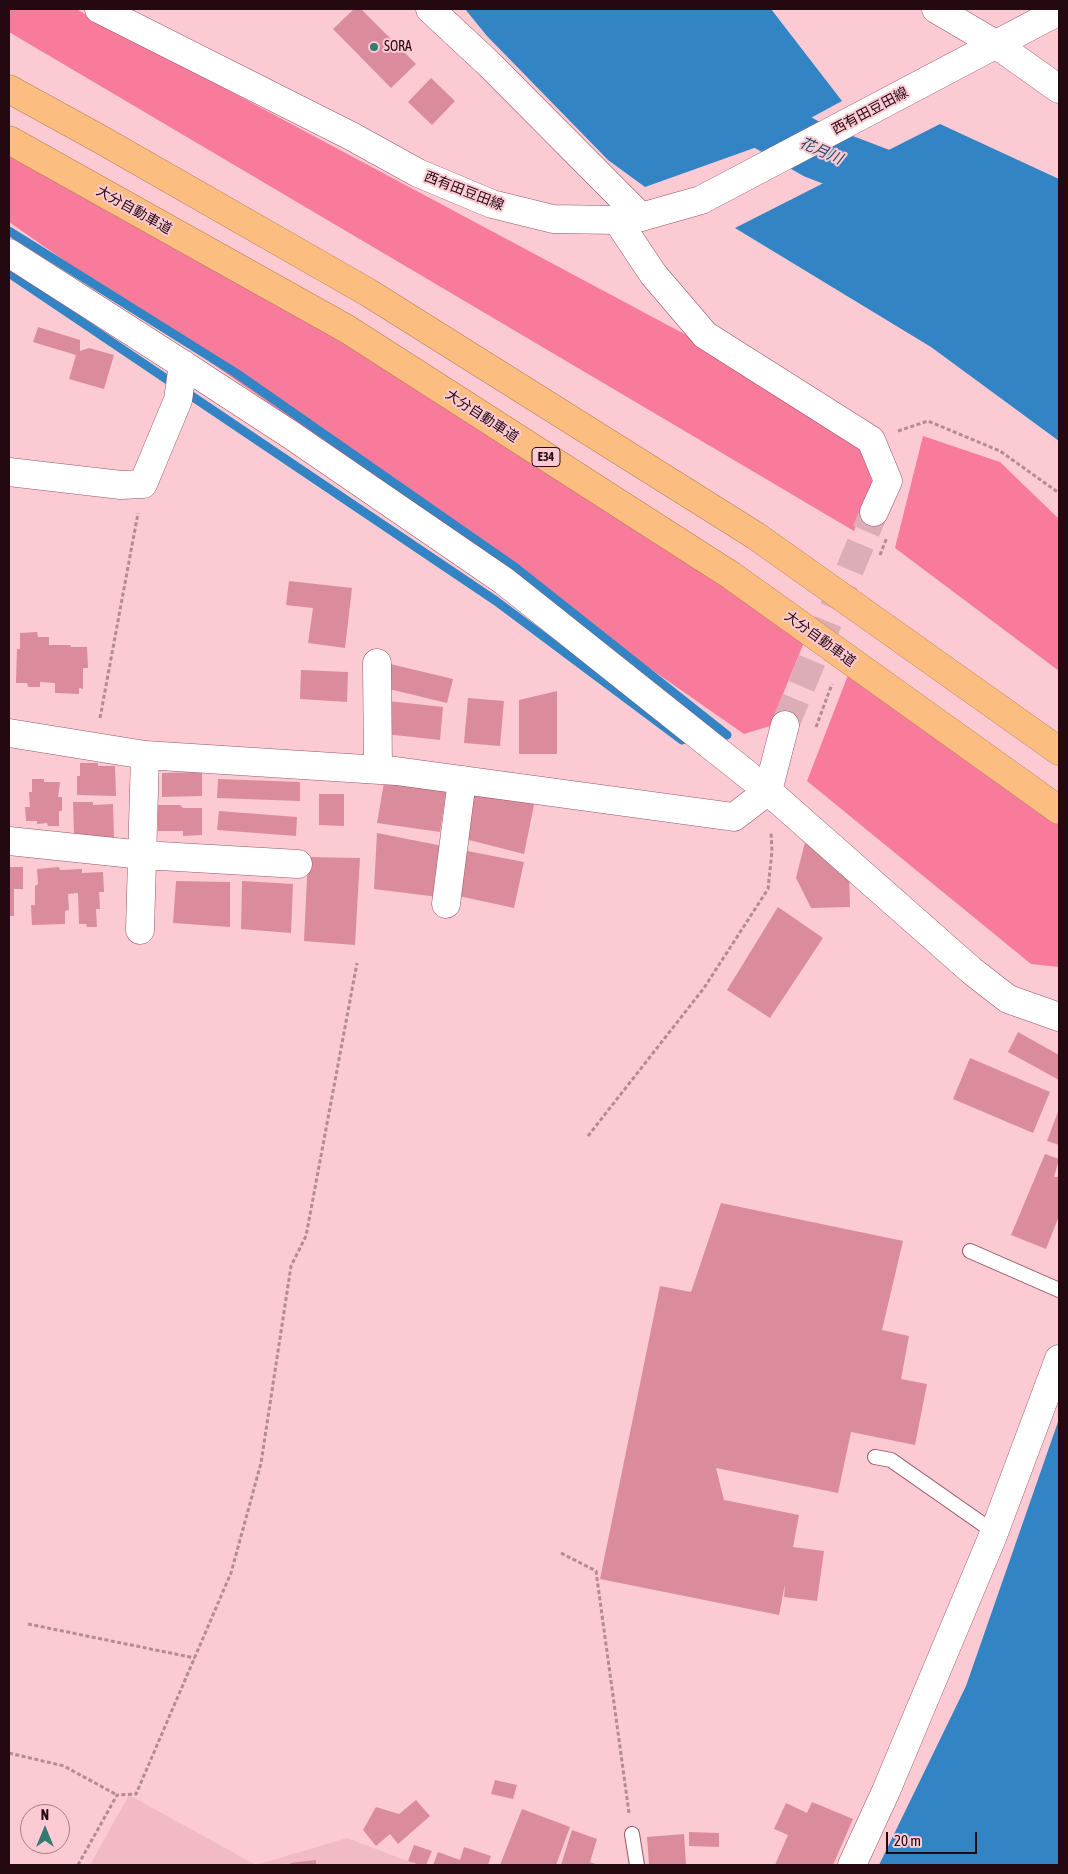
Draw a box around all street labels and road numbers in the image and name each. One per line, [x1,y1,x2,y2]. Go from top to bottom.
street label: 西有田豆田線 [829,84,911,138]
street label: 西有田豆田線 [422,168,506,214]
street label: 大分自動車道 [93,182,175,238]
street label: 大分自動車道 [442,386,522,446]
road number: E34 [532,448,560,467]
street label: 大分自動車道 [781,608,859,670]

